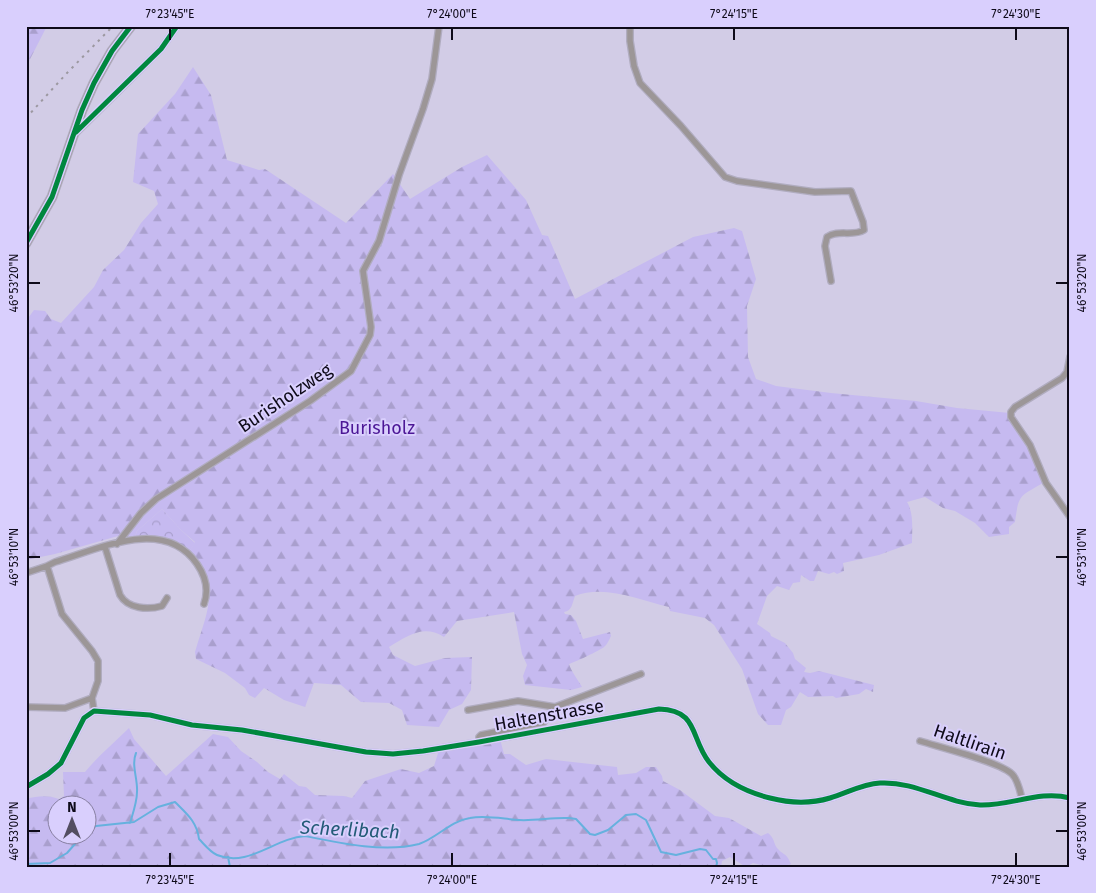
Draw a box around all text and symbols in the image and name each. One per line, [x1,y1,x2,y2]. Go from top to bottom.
text: 7°23'45"E [146,7,194,21]
text: 7°24'00"E [427,7,477,21]
text: 7°24'15"E [710,7,758,21]
text: 7°24'30"E [991,7,1041,21]
text: 46°53'20"N [7,254,21,312]
text: 46°53'20"N [1075,254,1089,312]
street label: Burisholzweg [234,358,337,437]
park label: Burisholz [339,417,415,439]
text: 46°53'10"N [7,528,21,586]
text: 46°53'10"N [1075,528,1089,586]
street label: Haltenstrasse [492,695,606,735]
street label: Haltlirain [931,719,1009,765]
north arrow [48,796,98,846]
text: N [67,799,77,816]
text: 46°53'00"N [7,801,21,861]
text: 46°53'00"N [1075,801,1089,861]
water label: Scherlibach [298,815,400,844]
text: 7°23'45"E [146,873,194,887]
text: 7°24'00"E [427,873,477,887]
text: 7°24'15"E [710,873,758,887]
text: 7°24'30"E [991,873,1041,887]

